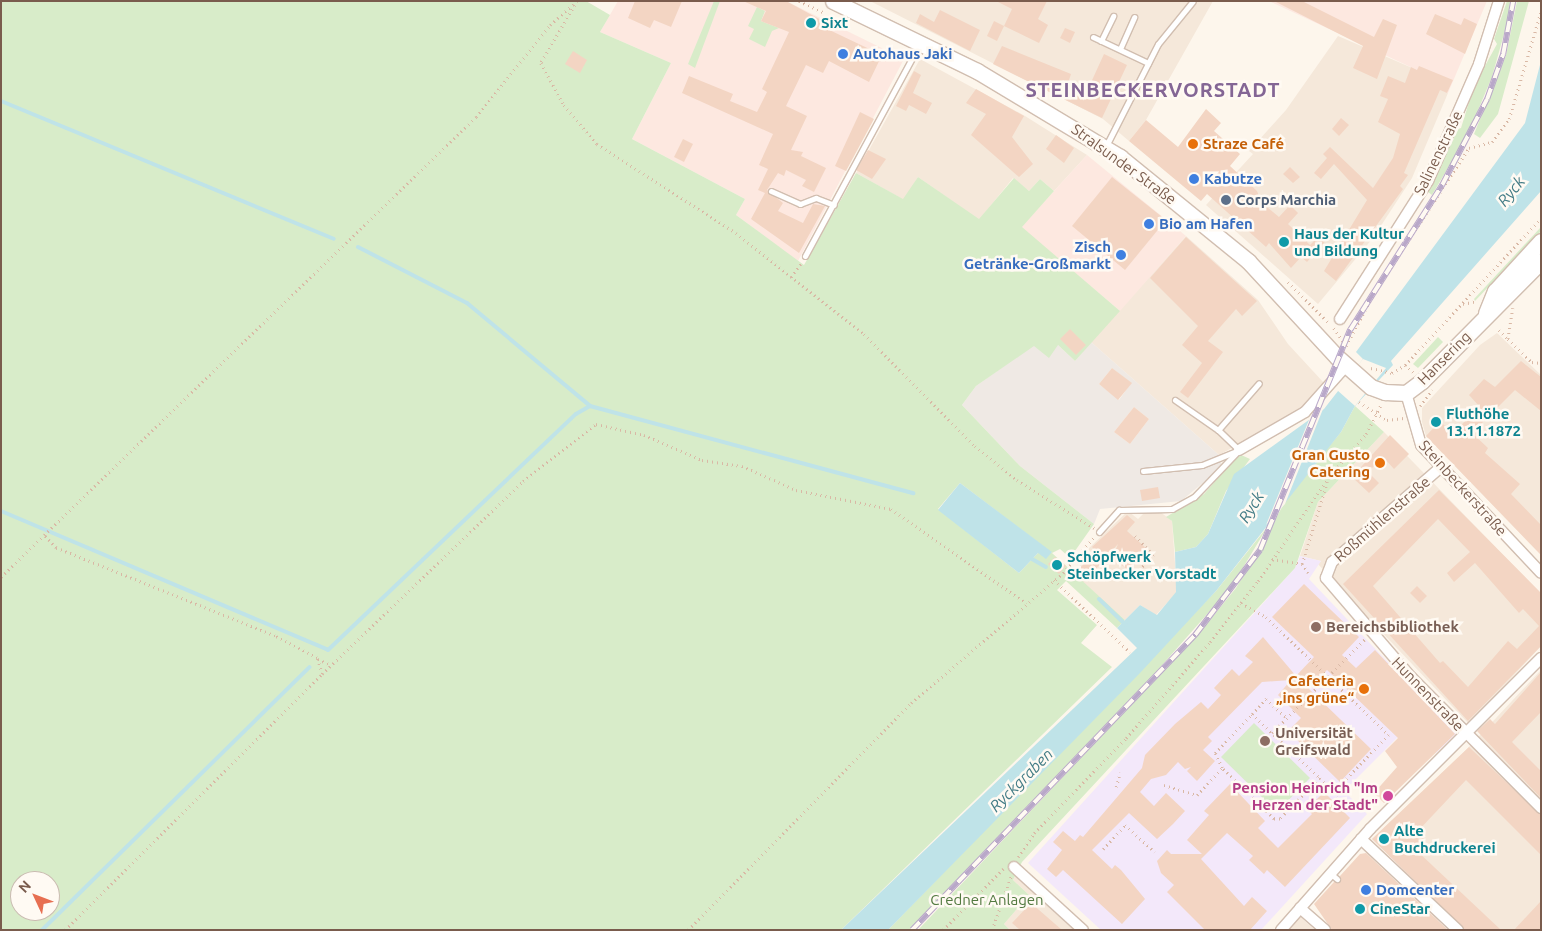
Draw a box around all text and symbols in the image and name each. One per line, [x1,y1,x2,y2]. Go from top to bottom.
place label: Sixt [821,14,848,32]
marker: Sixt [805,17,817,29]
place label: Autohaus Jaki [853,45,952,63]
marker: Autohaus Jaki [837,48,849,60]
district label: STEINBECKERVORSTADT [1023,77,1283,101]
street label: Salinenstraße [1410,108,1466,198]
street label: Stralsunder Straße [1068,120,1180,208]
place label: Straze Café [1203,135,1284,153]
marker: Straze Café [1187,138,1199,150]
place label: Kabutze [1204,170,1262,188]
water label: Ryck [1493,172,1529,210]
marker: Kabutze [1188,173,1200,185]
place label: Corps Marchia [1236,191,1336,209]
marker: Corps Marchia [1220,194,1232,206]
place label: Bio am Hafen [1159,215,1253,233]
marker: Bio am Hafen [1143,218,1155,230]
place label: Haus der Kultur und Bildung [1294,224,1404,259]
marker: Haus der Kultur und Bildung [1278,236,1290,248]
place label: Zisch Getränke-Großmarkt [964,237,1111,272]
marker: Zisch Getränke-Großmarkt [1115,249,1127,261]
street label: Hansering [1414,328,1474,388]
place label: Fluthöhe 13.11.1872 [1446,404,1521,439]
marker: Fluthöhe 13.11.1872 [1430,416,1442,428]
street label: Steinbeckerstraße [1415,436,1511,540]
place label: Gran Gusto Catering [1292,445,1370,480]
marker: Gran Gusto Catering [1374,457,1386,469]
street label: Roßmühlenstraße [1330,472,1434,566]
water label: Ryck [1234,488,1268,526]
place label: Schöpfwerk Steinbecker Vorstadt [1067,547,1216,582]
marker: Schöpfwerk Steinbecker Vorstadt [1051,559,1063,571]
place label: Bereichsbibliothek [1326,618,1459,636]
marker: Bereichsbibliothek [1310,621,1322,633]
street label: Hunnenstraße [1388,653,1468,735]
place label: Cafeteria „ins grüne“ [1276,671,1354,706]
marker: Cafeteria „ins grüne“ [1358,683,1370,695]
place label: Universität Greifswald [1275,723,1353,758]
marker: Universität Greifswald [1259,735,1271,747]
water label: Ryckgraben [985,744,1057,816]
place label: Pension Heinrich "Im Herzen der Stadt" [1232,778,1378,813]
marker: Pension Heinrich "Im Herzen der Stadt" [1382,790,1394,802]
place label: Alte Buchdruckerei [1394,821,1496,856]
marker: Alte Buchdruckerei [1378,833,1390,845]
north arrow [10,871,60,921]
text: N [15,877,34,896]
place label: Domcenter [1376,881,1454,899]
marker: Domcenter [1360,884,1372,896]
park label: Credner Anlagen [930,891,1044,909]
place label: CineStar [1370,900,1430,918]
marker: CineStar [1354,903,1366,915]

